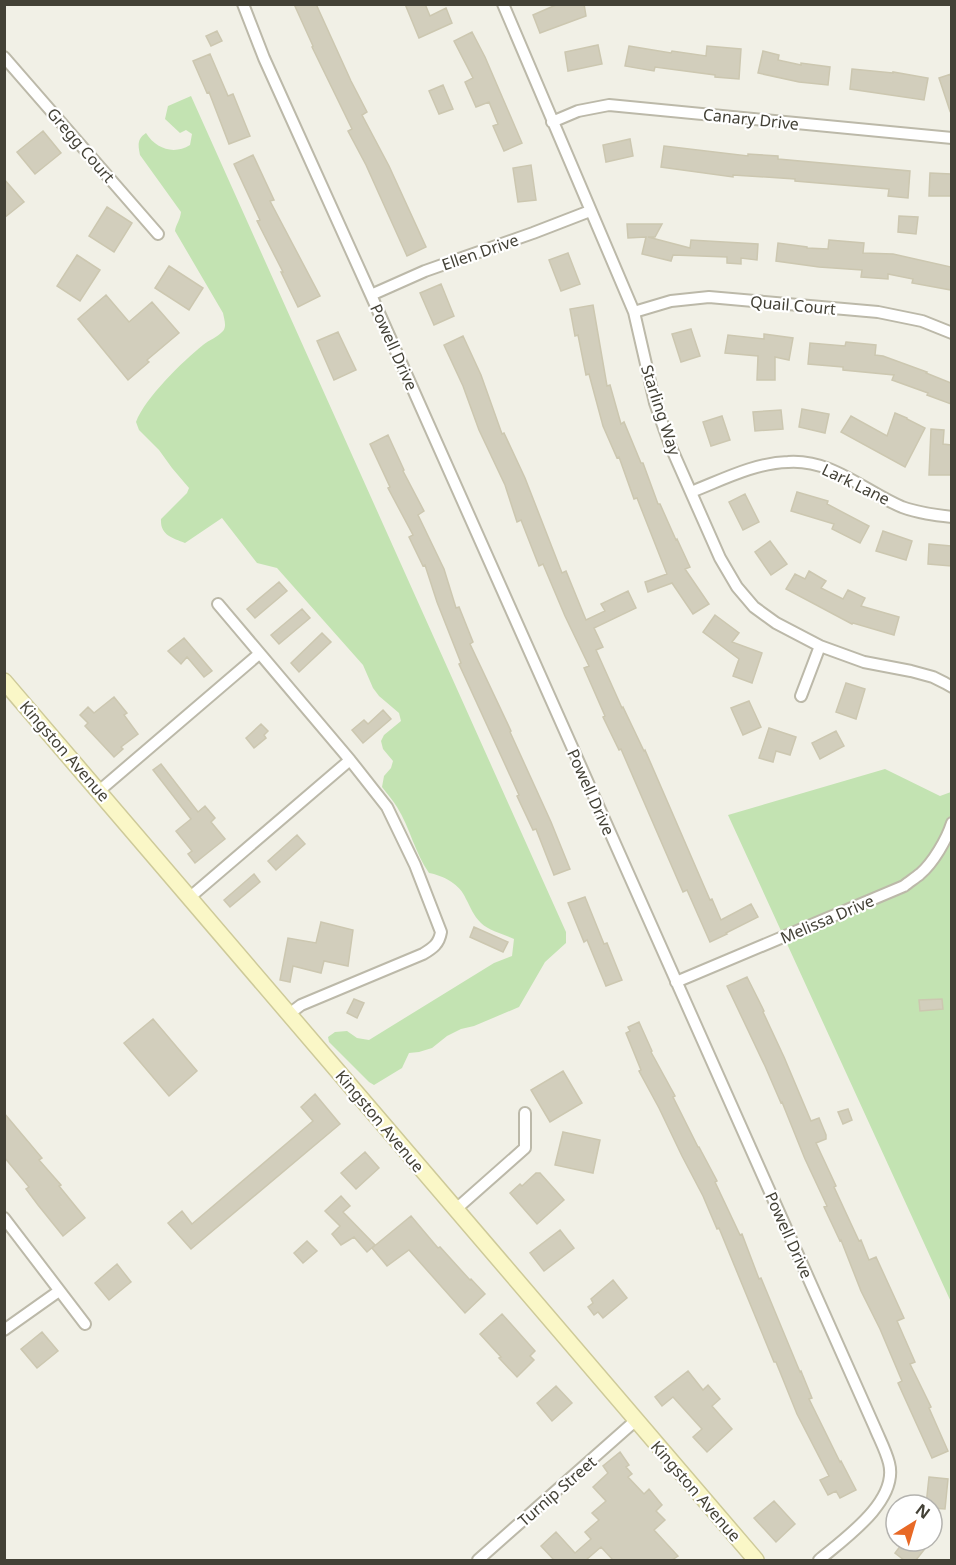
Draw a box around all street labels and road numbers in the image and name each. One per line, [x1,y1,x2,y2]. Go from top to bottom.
street label: Gregg Court [42,103,120,187]
street label: Canary Drive [702,103,800,135]
street label: Ellen Drive [439,229,521,275]
street label: Quail Court [749,290,837,320]
street label: Powell Drive [365,300,423,394]
street label: Starling Way [636,362,686,459]
street label: Lark Lane [818,458,894,510]
street label: Kingston Avenue [15,696,115,806]
street label: Powell Drive [562,745,620,839]
street label: Melissa Drive [777,889,877,949]
street label: Kingston Avenue [331,1065,429,1177]
street label: Powell Drive [760,1188,818,1282]
street label: Kingston Avenue [646,1436,746,1546]
street label: Turnip Street [513,1451,601,1531]

